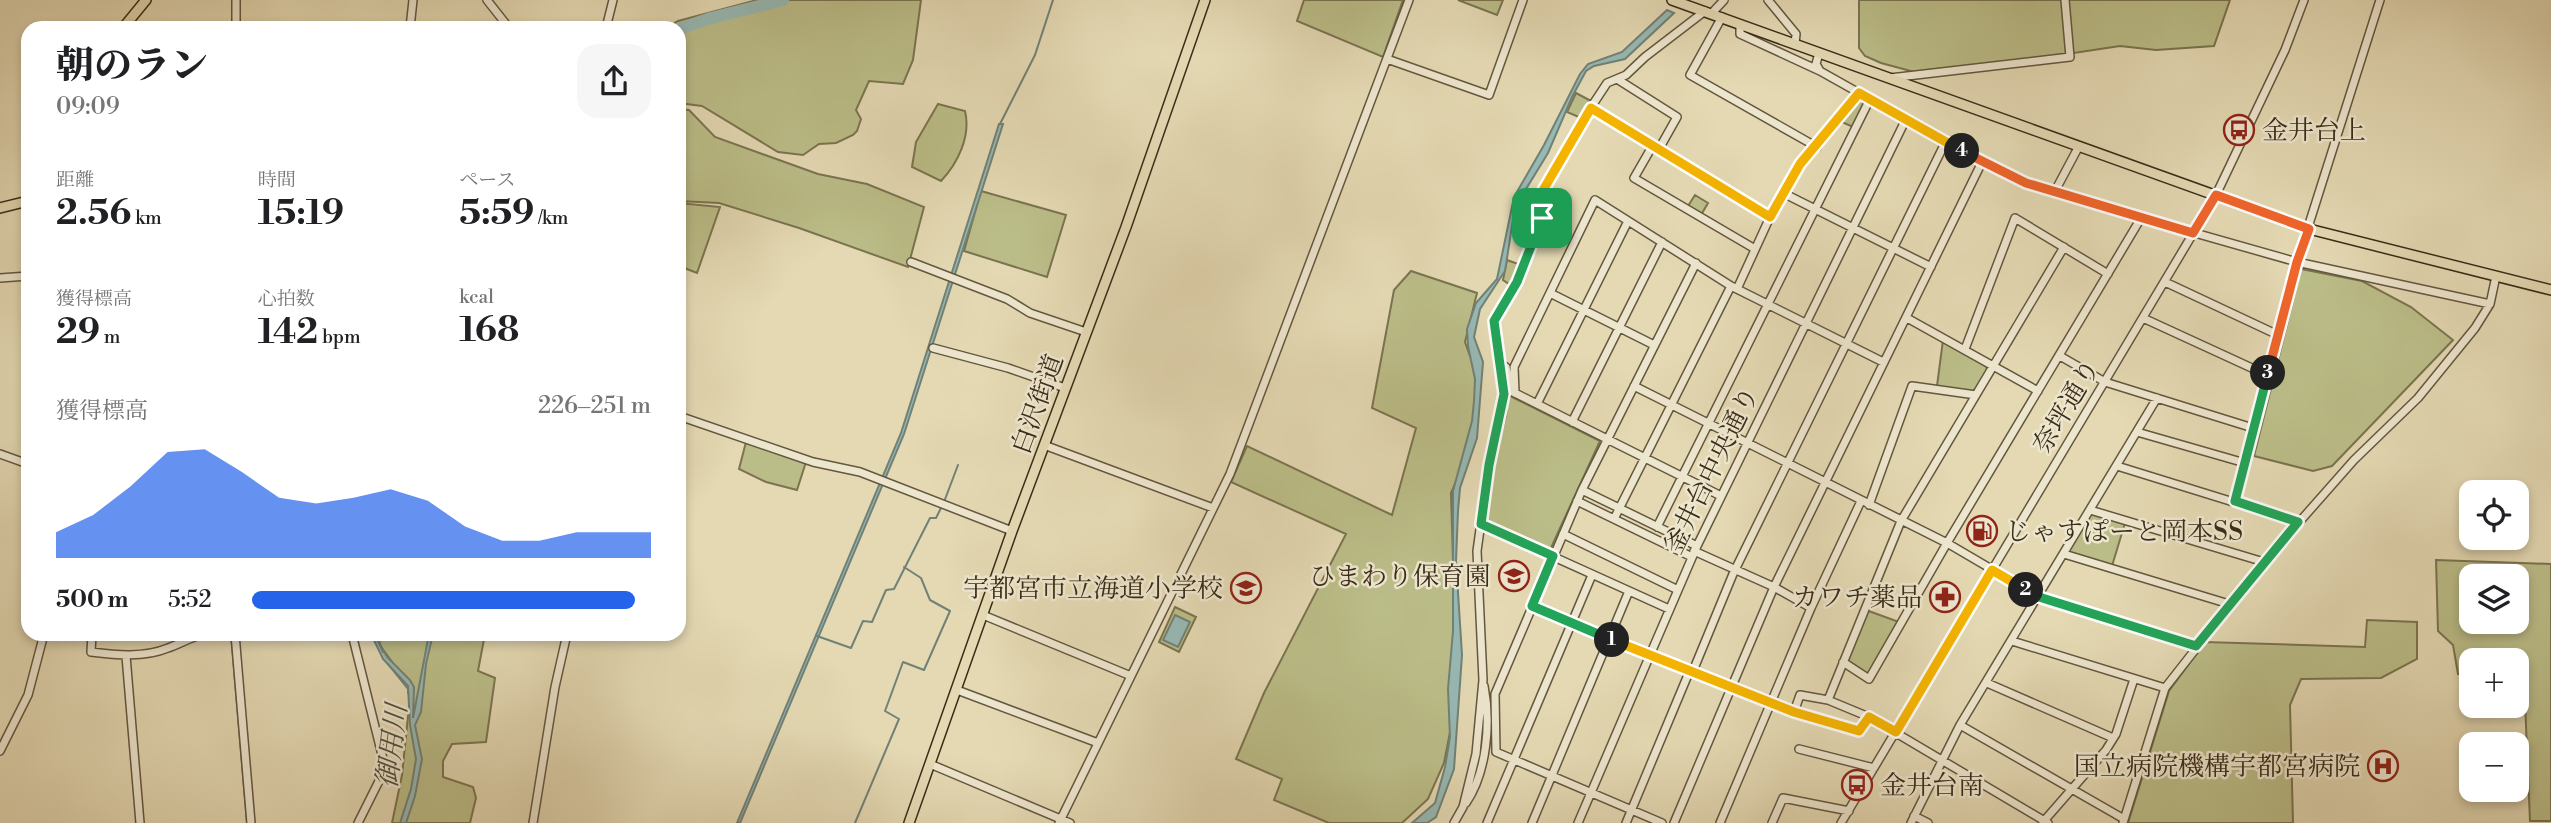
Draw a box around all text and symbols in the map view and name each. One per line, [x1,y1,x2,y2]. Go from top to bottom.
text: 朝のラン [56,43,208,90]
button: share [577,44,651,118]
text: 09:09 [56,93,120,121]
bus stop icon: 金井台上 [2222,113,2256,147]
place label: 金井台上 [2262,115,2366,147]
pin: 4 [1944,134,1980,168]
text: 4 [1955,138,1968,162]
text: 距離 [56,168,94,192]
text: 時間 [258,168,296,192]
text: ペース [459,168,515,192]
pin [1512,188,1572,248]
text: 2.56 [56,192,131,235]
text: 15:19 [258,192,344,235]
text: 5:59 [459,192,534,235]
icon: arrive [1523,199,1561,237]
text: km [131,206,162,230]
text: /km [534,206,568,230]
text: kcal [459,285,494,309]
text: 獲得標高 [56,287,132,311]
text: 心拍数 [258,287,315,311]
text: 168 [459,309,519,352]
text: 29 [56,311,100,354]
text: 142 [258,311,318,354]
text: m [100,325,121,349]
text: bpm [318,325,361,349]
street label: 白沢街道 [1005,350,1071,459]
street label: 奈坪通り [2026,354,2107,459]
pin: 3 [2250,356,2286,390]
text: 3 [2262,360,2273,384]
street label: 釜井台中央通り [1658,382,1766,559]
text: 226–251 m [538,392,651,420]
text: 獲得標高 [56,397,148,425]
map controls [2459,480,2529,802]
button: locate [2459,480,2529,550]
fuel station icon: じゃすぽーと岡本SS [1965,514,1999,548]
place label: じゃすぽーと岡本SS [2005,516,2243,548]
school or university icon: ひまわり保育園 [1497,559,1531,593]
place label: ひまわり保育園 [1309,561,1491,593]
button: layers [2459,564,2529,634]
school or university icon: 宇都宮市立海道小学校 [1229,571,1263,605]
pin: 2 [2008,572,2044,608]
place label: 宇都宮市立海道小学校 [963,573,1223,605]
text: 2 [2020,577,2031,601]
pharmacy icon: カワチ薬品 [1928,580,1962,614]
place label: カワチ薬品 [1792,582,1922,614]
text: 500 m [56,586,128,614]
text: 5:52 [168,586,212,614]
pin: 1 [1594,622,1630,658]
text: 1 [1607,627,1616,651]
button: + [2459,648,2529,718]
water label: 御用川 [370,699,415,790]
button: − [2459,732,2529,802]
hospital icon: 国立病院機構宇都宮病院 [2366,749,2400,783]
place label: 国立病院機構宇都宮病院 [2074,751,2360,783]
bus stop icon: 金井台南 [1840,768,1874,802]
place label: 金井台南 [1880,770,1984,802]

